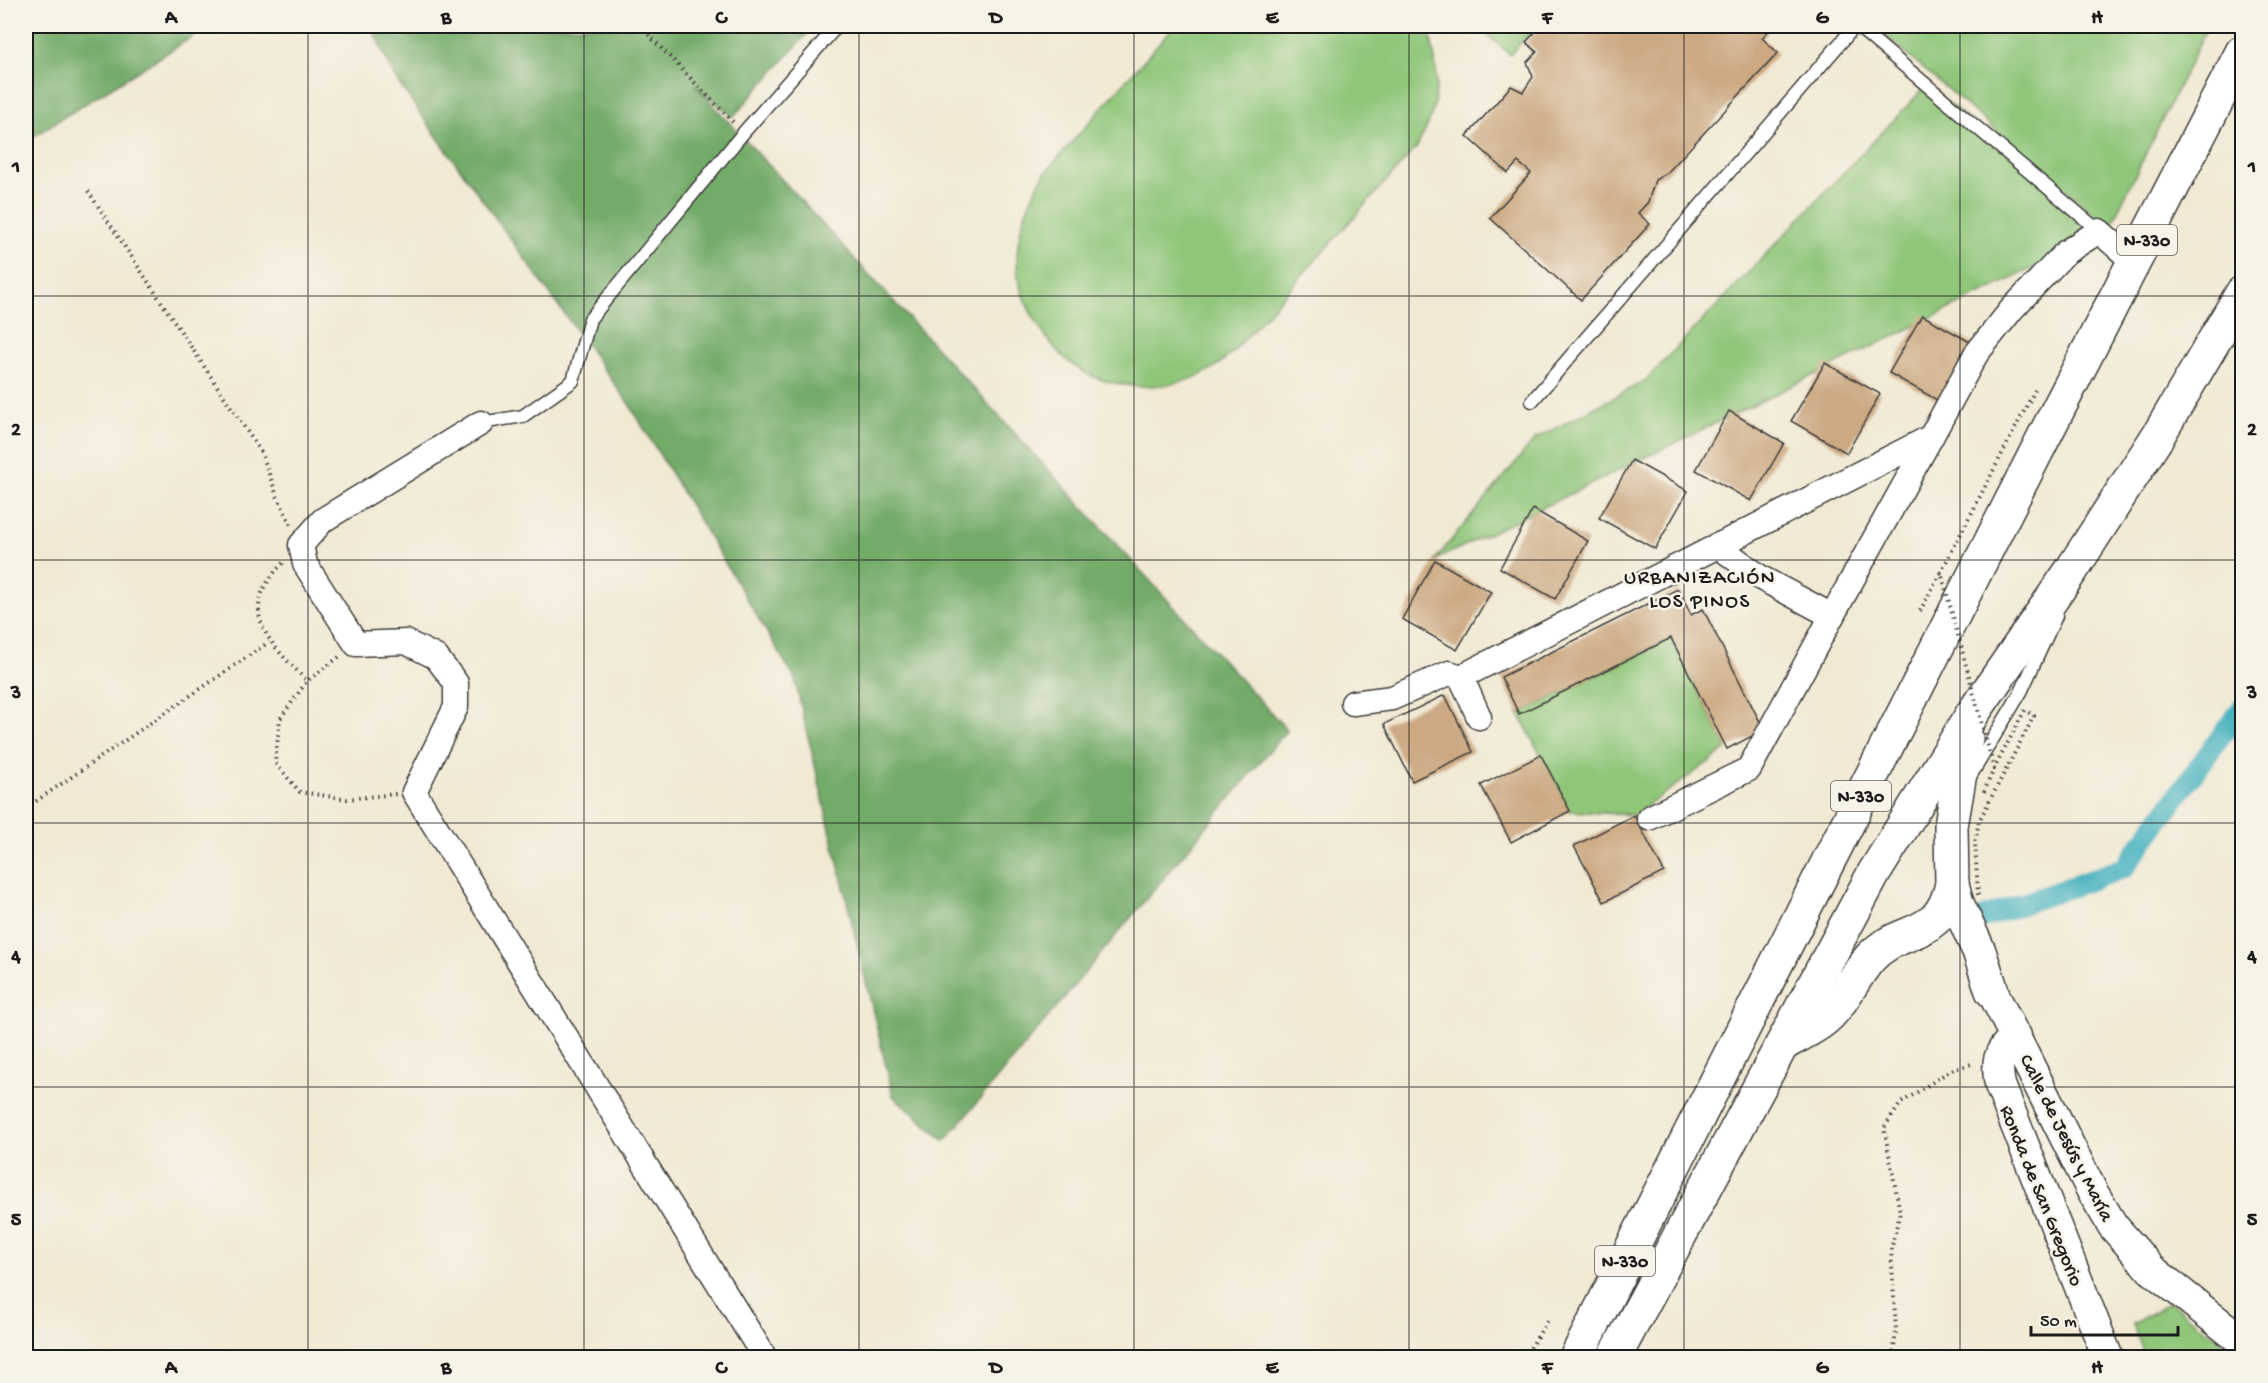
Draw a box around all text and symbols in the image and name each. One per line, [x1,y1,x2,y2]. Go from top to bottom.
text: A [164,8,179,31]
text: B [440,8,452,31]
text: C [715,8,729,31]
text: D [987,8,1003,31]
text: E [1266,8,1280,31]
text: F [1541,8,1554,31]
text: G [1816,8,1830,31]
text: H [2091,8,2103,31]
text: 1 [11,157,20,180]
text: 1 [2247,157,2256,180]
road number: N-330 [2117,225,2177,255]
text: 2 [11,420,21,443]
text: 2 [2247,420,2257,443]
district label: URBANIZACIÓN LOS PINOS [1624,567,1776,616]
text: 3 [10,683,21,706]
text: 3 [2246,683,2257,706]
road number: N-330 [1831,781,1891,811]
text: 4 [10,947,21,970]
text: 4 [2246,947,2257,970]
street label: Calle de Jesús y María [2013,1051,2117,1227]
street label: Ronda de San Gregorio [1993,1103,2087,1290]
text: 5 [11,1210,22,1233]
text: 5 [2247,1210,2258,1233]
road number: N-330 [1595,1246,1655,1276]
scale bar [2031,1299,2178,1337]
text: 50 m [2040,1312,2077,1333]
text: A [164,1358,179,1381]
text: B [440,1358,452,1381]
text: C [715,1358,729,1381]
text: D [987,1358,1003,1381]
text: E [1266,1358,1280,1381]
text: F [1541,1358,1554,1381]
text: G [1816,1358,1830,1381]
text: H [2091,1358,2103,1381]

